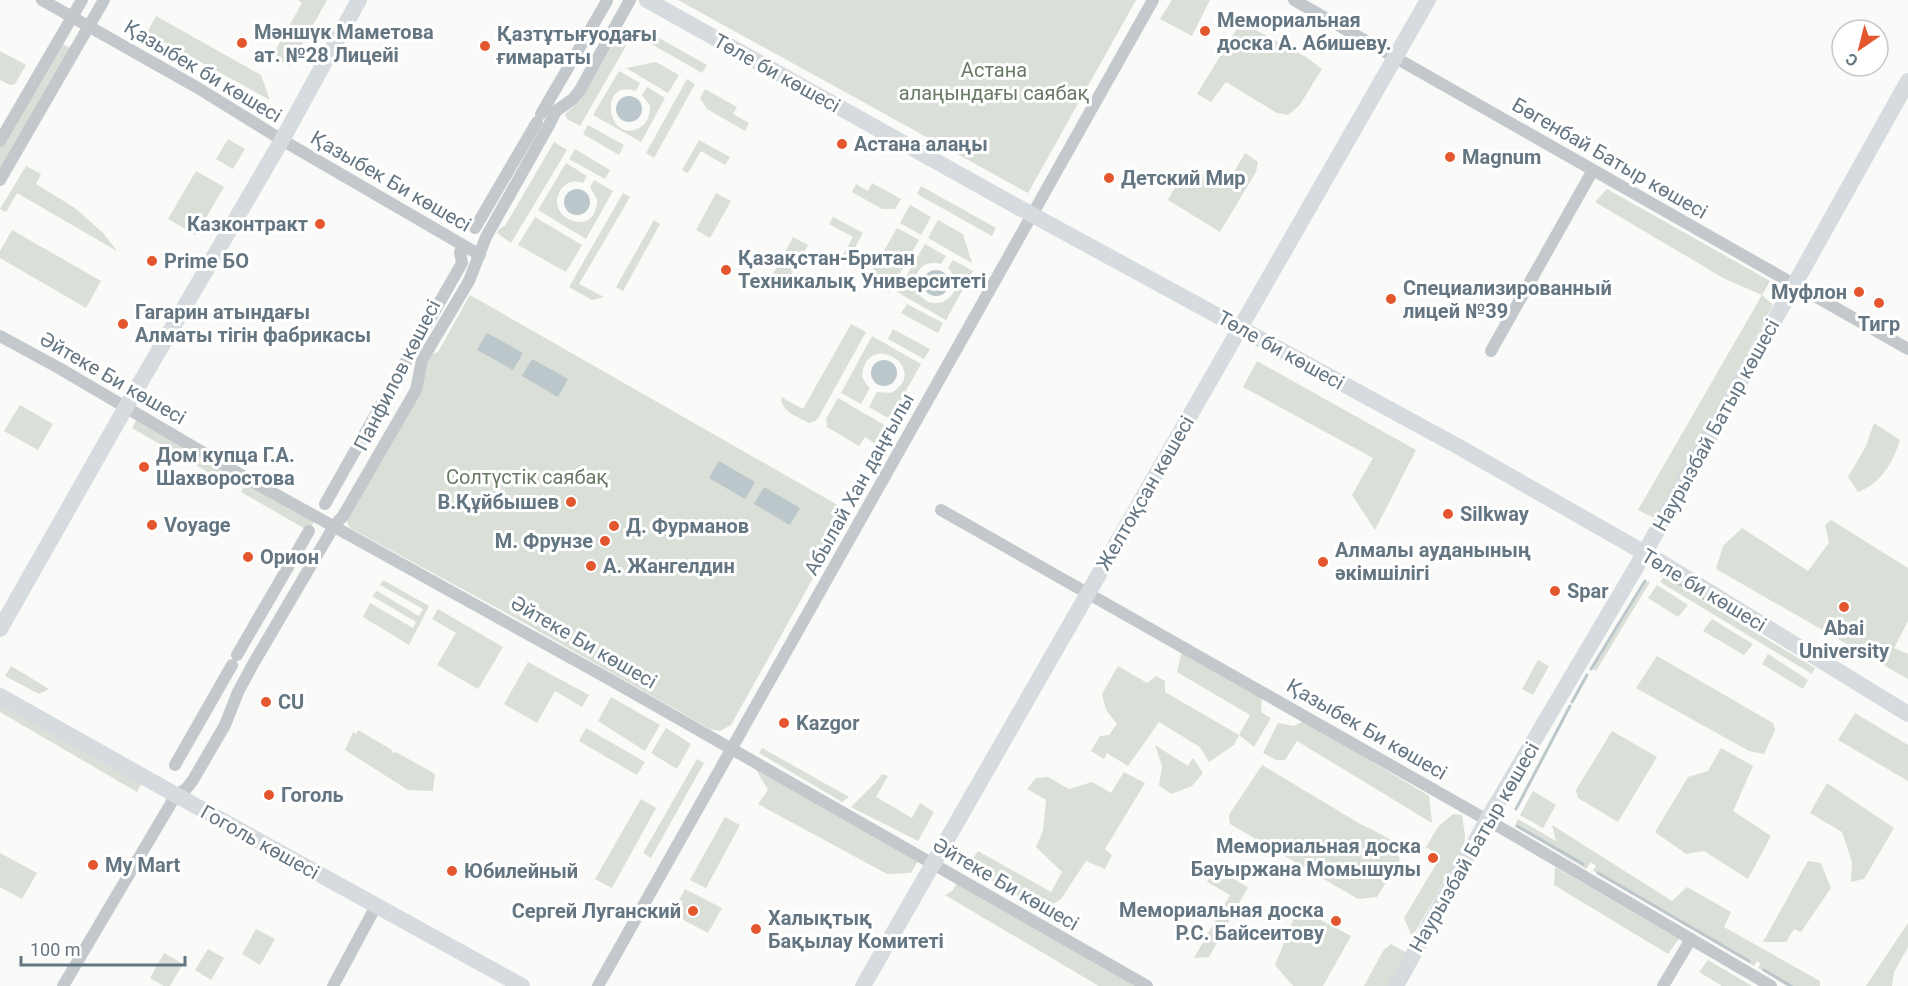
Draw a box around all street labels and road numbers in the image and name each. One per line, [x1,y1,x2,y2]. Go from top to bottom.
street label: Қазыбек би көшесі [120,14,286,128]
street label: Төле би көшесі [710,28,844,118]
street label: Бөгенбай Батыр көшесі [1508,92,1712,224]
street label: Қазыбек Би көшесі [307,125,475,237]
street label: Панфилов көшесі [349,295,445,455]
street label: Төле би көшесі [1214,305,1348,395]
street label: Наурызбай Батыр көшесі [1648,315,1784,535]
street label: Әйтеке Би көшесі [36,327,190,429]
street label: Абылай Хан даңғылы [799,389,919,579]
street label: Желтоқсан көшесі [1091,411,1199,575]
street label: Төле би көшесі [1637,543,1771,637]
street label: Әйтеке Би көшесі [507,591,661,693]
street label: Қазыбек Би көшесі [1283,673,1451,785]
street label: Наурызбай Батыр көшесі [1404,738,1544,956]
street label: Гоголь көшесі [197,800,323,884]
street label: Әйтеке Би көшесі [929,833,1083,935]

